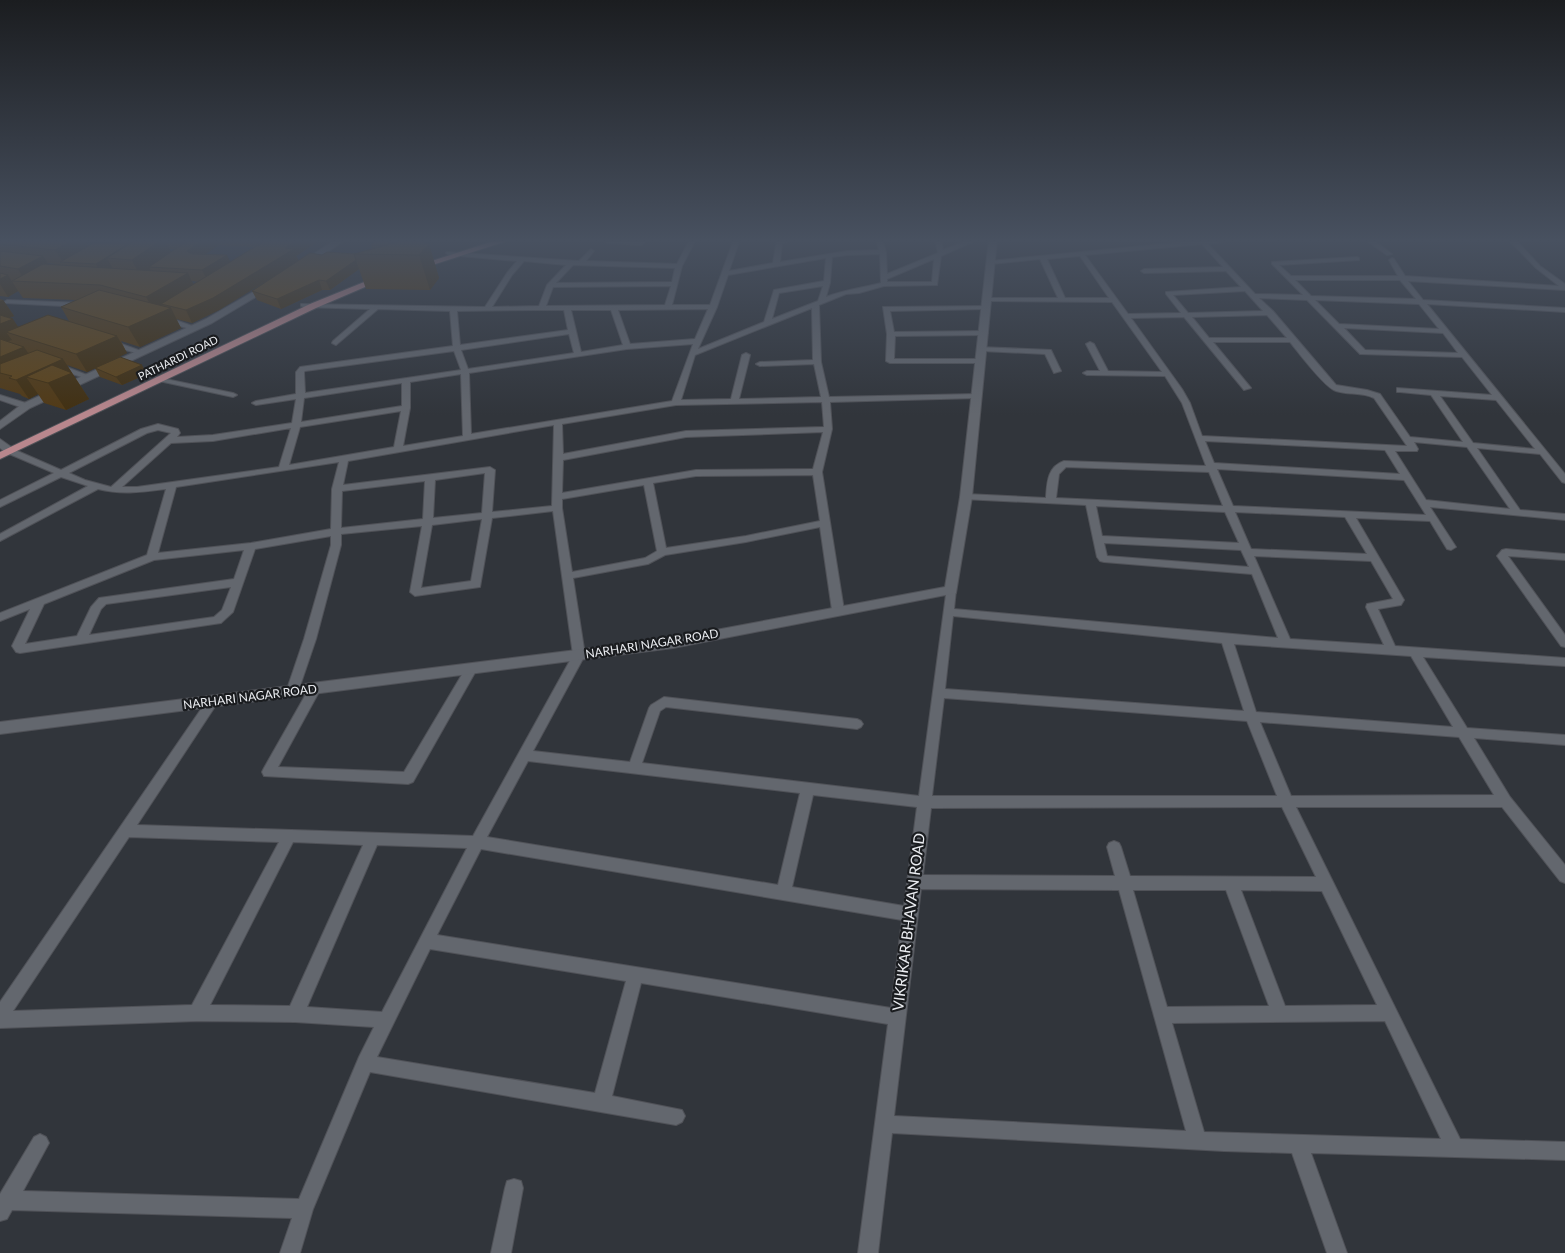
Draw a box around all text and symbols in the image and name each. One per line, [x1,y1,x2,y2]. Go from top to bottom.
street label: PATHARDI ROAD [136,333,220,383]
street label: NARHARI NAGAR ROAD [584,626,720,661]
street label: NARHARI NAGAR ROAD [182,681,318,712]
street label: VIKRIKAR BHAVAN ROAD [888,832,928,1012]

